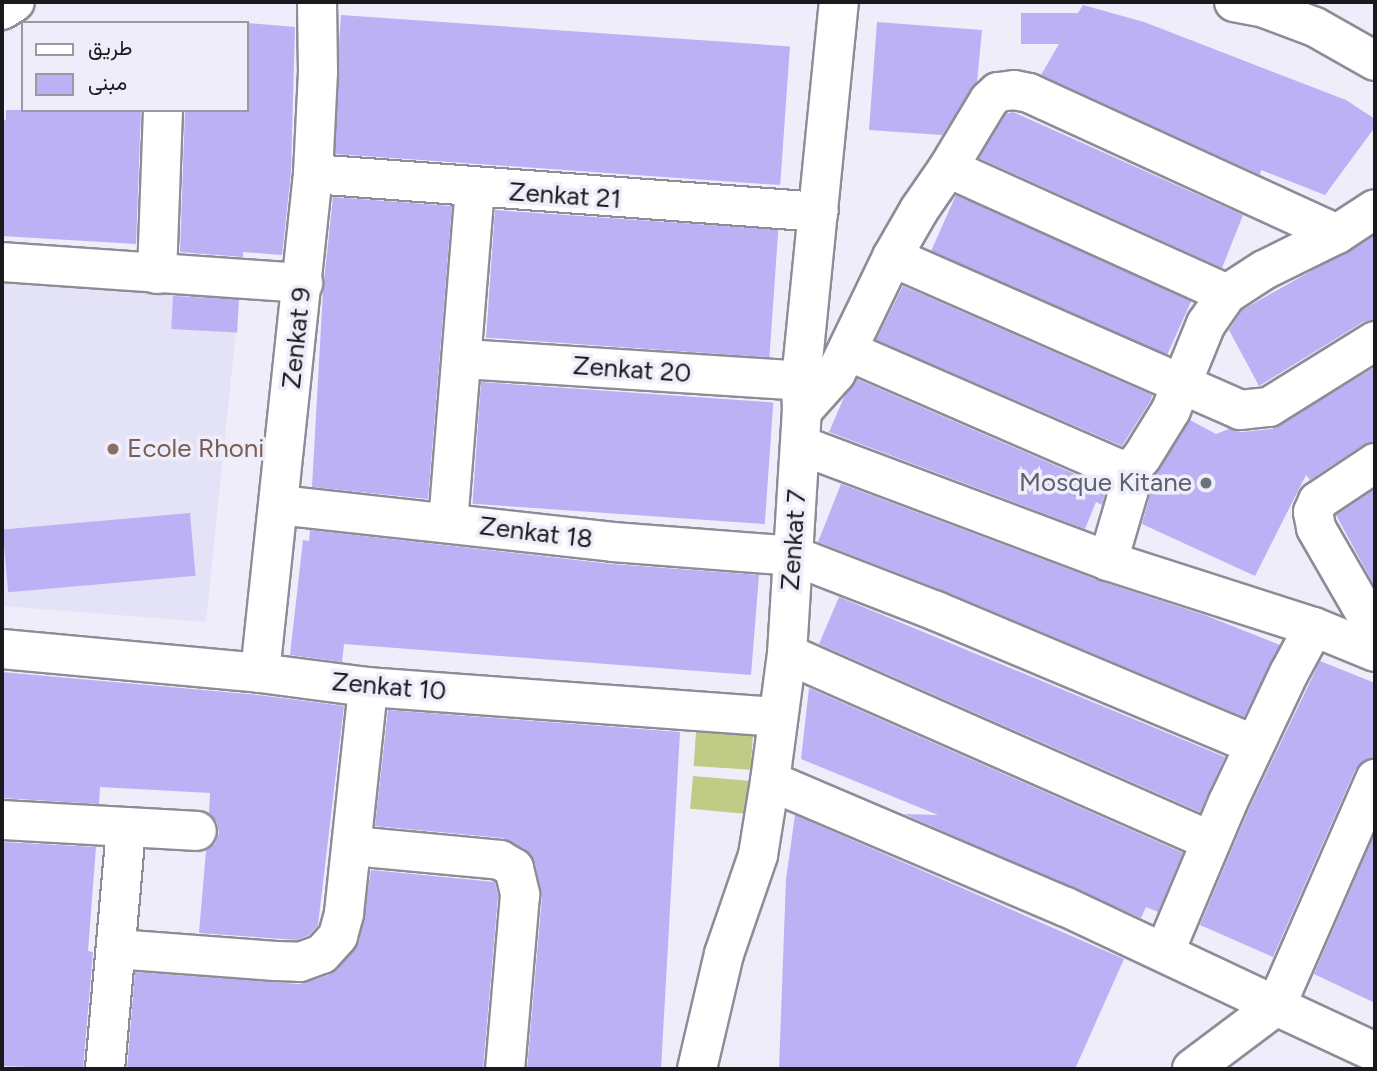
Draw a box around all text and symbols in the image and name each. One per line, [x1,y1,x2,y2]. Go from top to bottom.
legend [21,21,248,112]
text: طريق [88,35,133,60]
text: مبنى [88,70,127,95]
street label: Zenkat 21 [508,177,622,215]
street label: Zenkat 9 [276,286,318,390]
street label: Zenkat 20 [572,350,692,390]
place label: Ecole Rhoni [127,433,264,465]
marker: Ecole Rhoni [105,441,121,457]
place label: Mosque Kitane [1019,467,1192,499]
marker: Mosque Kitane [1198,475,1214,491]
street label: Zenkat 7 [775,488,813,592]
street label: Zenkat 18 [478,511,594,555]
street label: Zenkat 10 [331,666,447,708]

